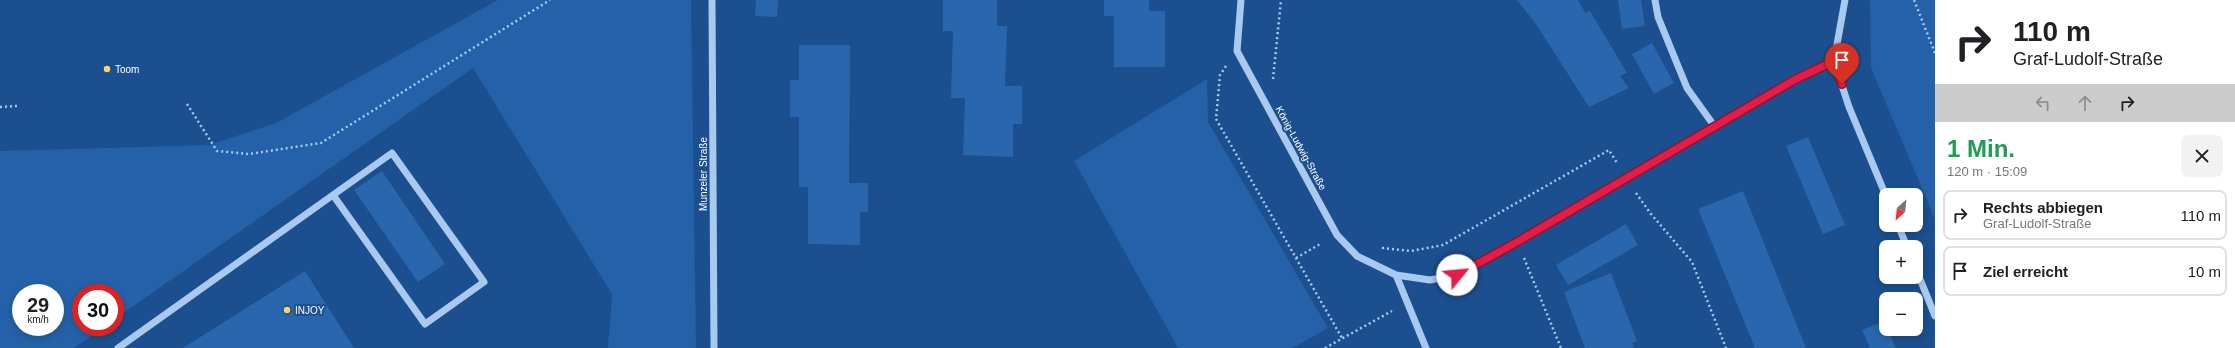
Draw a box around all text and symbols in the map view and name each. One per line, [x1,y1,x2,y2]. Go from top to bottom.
icon: right [1947,16,1999,68]
text: 110 m [2013,16,2091,47]
pin [1825,43,1859,84]
icon: arrive [1831,49,1853,71]
text: Graf-Ludolf-Straße [2013,49,2163,69]
marker: Toom [102,64,112,74]
place label: Toom [115,64,139,75]
icon: left [2032,92,2054,114]
icon: ahead [2074,92,2096,114]
icon: right [2116,92,2138,114]
street label: König-Ludwig-Straße [1273,104,1329,192]
text: 1 Min. [1947,135,2015,162]
button: close [2181,135,2223,177]
street label: Munzeler Straße [698,137,709,211]
text: 120 m · 15:09 [1947,164,2027,179]
north arrow [1879,188,1923,232]
map controls [1879,188,1923,336]
text: Rechts abbiegen [1983,199,2103,216]
icon: right [1949,204,1971,226]
text: 110 m [2180,207,2221,224]
text: Graf-Ludolf-Straße [1983,216,2091,231]
button: + [1879,240,1923,284]
position arrow [1436,254,1478,296]
icon: arrive [1949,260,1971,282]
text: Ziel erreicht [1983,263,2068,280]
text: 10 m [2188,263,2221,280]
speed limit sign: 30 [72,284,124,336]
button: − [1879,292,1923,336]
text: 29 [27,294,49,316]
marker: INJOY [282,305,292,315]
place label: INJOY [295,305,325,316]
text: km/h [27,314,49,325]

